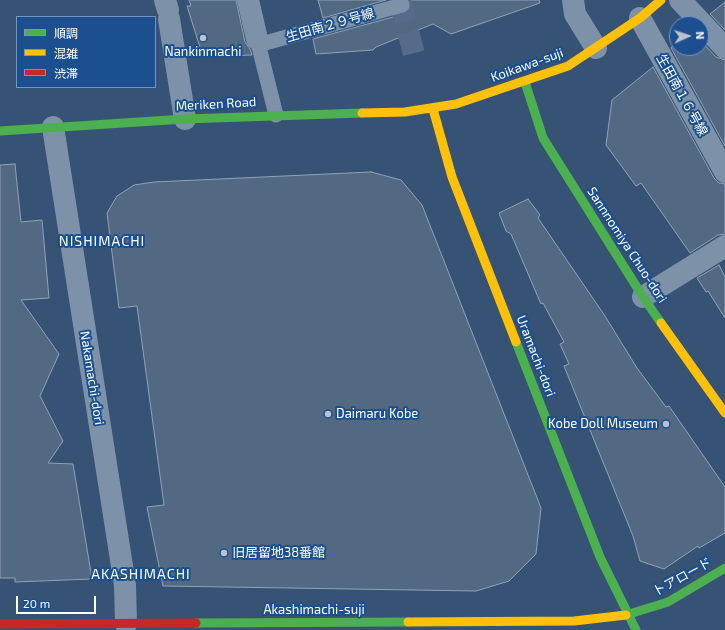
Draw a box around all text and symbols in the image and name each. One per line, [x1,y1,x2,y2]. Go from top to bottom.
street label: 生田南２９号線 [284,5,376,45]
legend [16,16,156,88]
north arrow [669,16,709,56]
text: 順調 [54,26,78,40]
text: N [694,31,707,40]
marker: Nankinmachi [198,33,208,43]
place label: Nankinmachi [165,44,241,60]
street label: Koikawa-suji [489,45,565,85]
text: 混雑 [54,46,78,60]
street label: 生田南１６号線 [653,51,711,139]
text: 渋滞 [54,66,78,80]
street label: Meriken Road [175,94,257,114]
street label: Sannnomiya Chuo-dori [584,184,670,306]
district label: NISHIMACHI [59,233,145,249]
street label: Uramachi-dori [513,313,559,399]
street label: Nakamachi-dori [77,330,107,426]
place label: Daimaru Kobe [336,406,418,422]
marker: Daimaru Kobe [323,409,333,419]
place label: Kobe Doll Museum [548,416,658,432]
marker: Kobe Doll Museum [661,419,671,429]
place label: 旧居留地38番館 [232,545,325,561]
marker: 旧居留地38番館 [219,548,229,558]
street label: トアロード [650,554,714,600]
district label: AKASHIMACHI [91,566,191,582]
scale bar [18,588,98,614]
text: 20 m [23,596,50,610]
street label: Akashimachi-suji [263,602,365,618]

